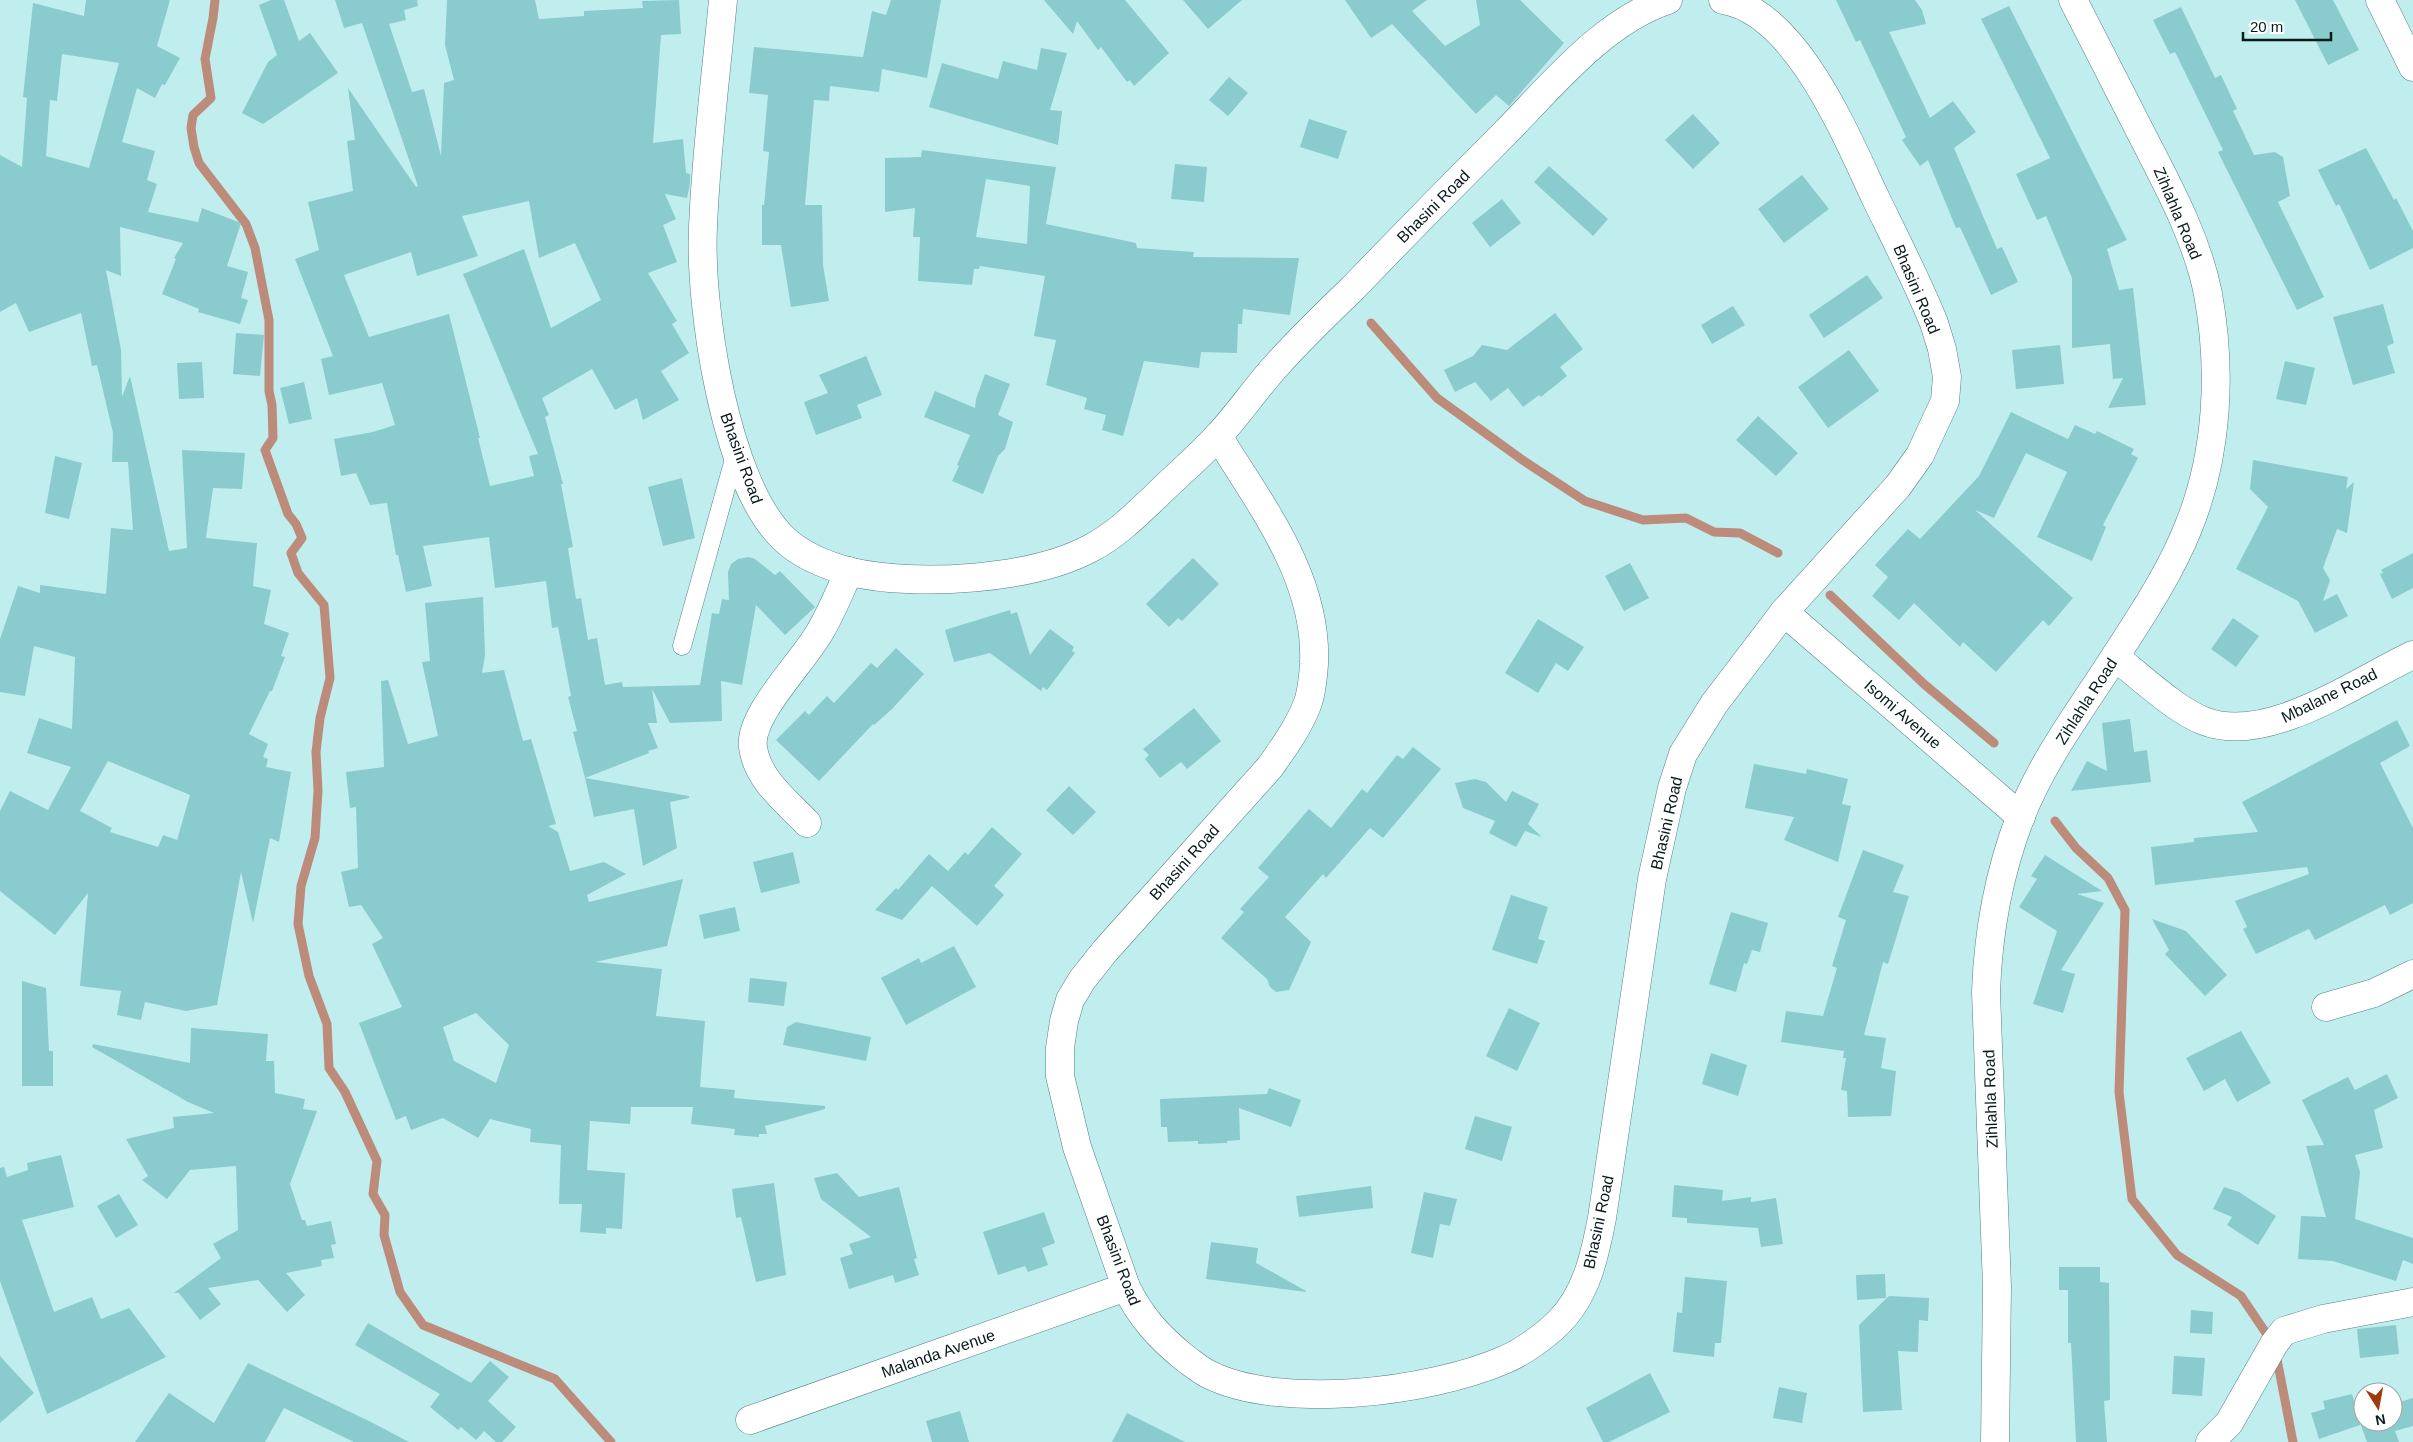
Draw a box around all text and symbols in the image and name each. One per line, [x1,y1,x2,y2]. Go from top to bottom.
scale bar [2243,10,2330,42]
text: 20 m [2250,18,2283,35]
street label: Zihlahla Road [2150,164,2205,262]
street label: Bhasini Road [1394,167,1473,246]
street label: Bhasini Road [1890,242,1943,336]
street label: Bhasini Road [717,411,766,506]
street label: Zihlahla Road [2052,655,2120,747]
street label: Mbalane Road [2279,665,2380,726]
street label: Isomi Avenue [1861,677,1944,752]
street label: Bhasini Road [1648,775,1685,871]
street label: Bhasini Road [1146,821,1223,903]
street label: Zihlahla Road [1980,1049,2001,1149]
street label: Bhasini Road [1580,1174,1617,1270]
street label: Bhasini Road [1094,1213,1144,1308]
street label: Malanda Avenue [879,1326,997,1381]
north arrow [2353,1382,2403,1432]
text: N [2374,1411,2387,1429]

